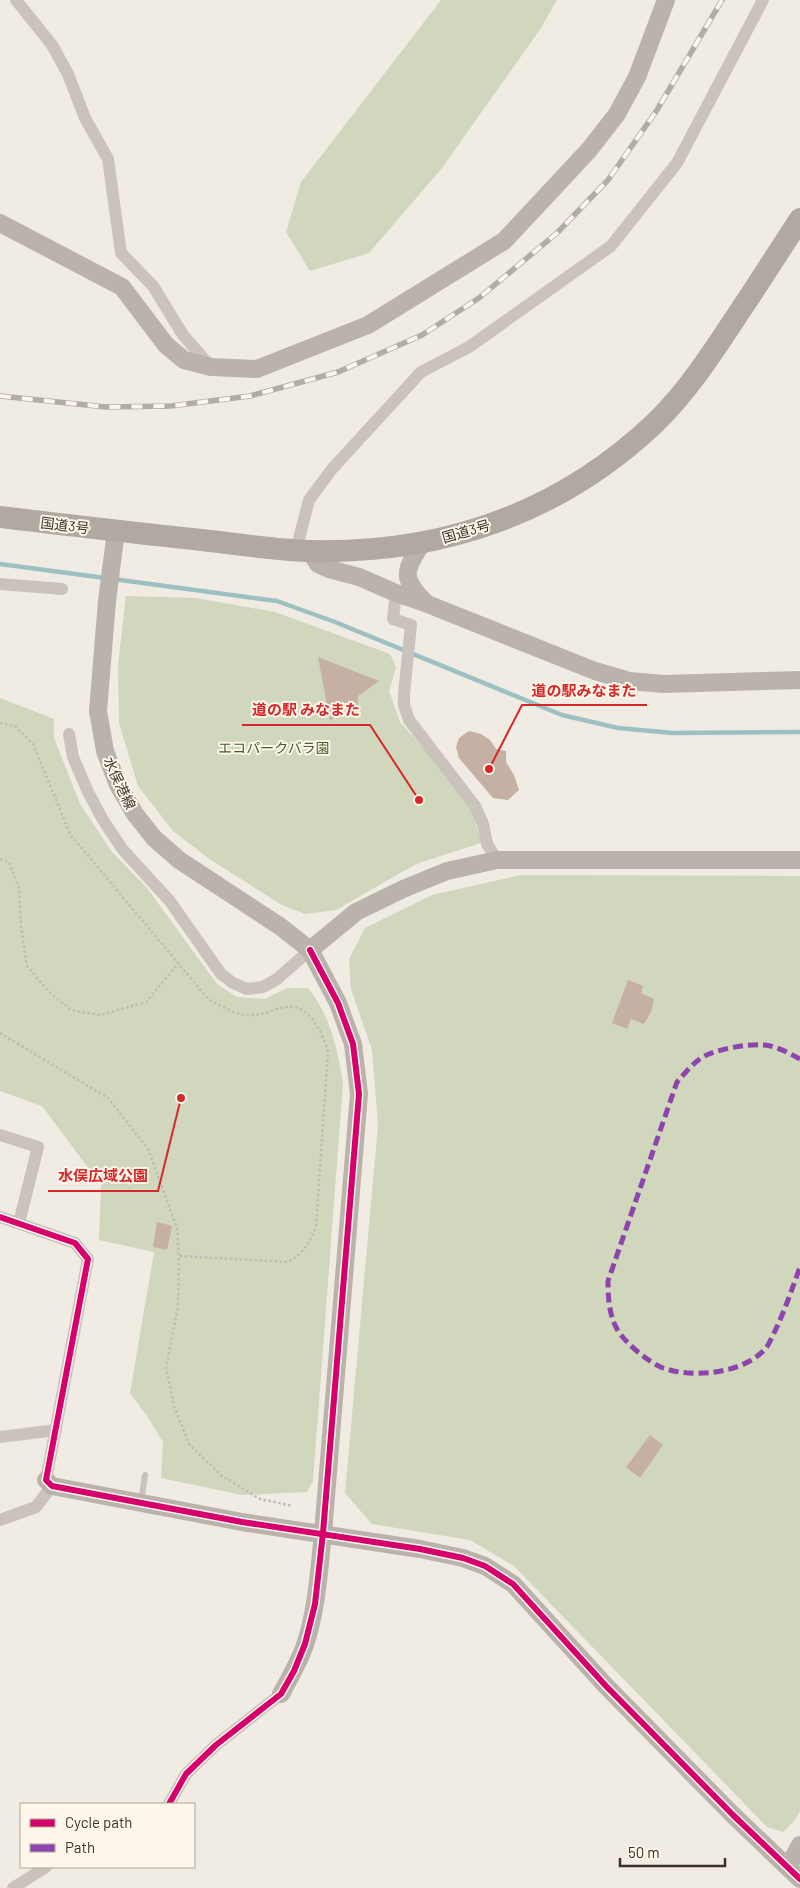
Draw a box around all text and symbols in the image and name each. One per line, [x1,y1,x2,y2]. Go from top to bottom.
street label: 国道3号 [40,514,90,536]
street label: 国道3号 [440,516,492,546]
callout: 道の駅みなまた [522,675,647,705]
text: 道の駅みなまた [531,681,637,699]
callout: 道の駅 みなまた [242,695,370,725]
text: 道の駅 みなまた [252,700,360,718]
park label: エコパークバラ園 [218,739,330,756]
street label: 水俣港線 [100,754,140,812]
callout: 水俣広域公園 [48,1161,158,1191]
text: 水俣広域公園 [58,1166,148,1184]
legend [20,1803,195,1868]
text: Cycle path [65,1813,132,1831]
scale bar [620,1836,725,1868]
text: Path [65,1838,95,1856]
text: 50 m [628,1843,660,1861]

